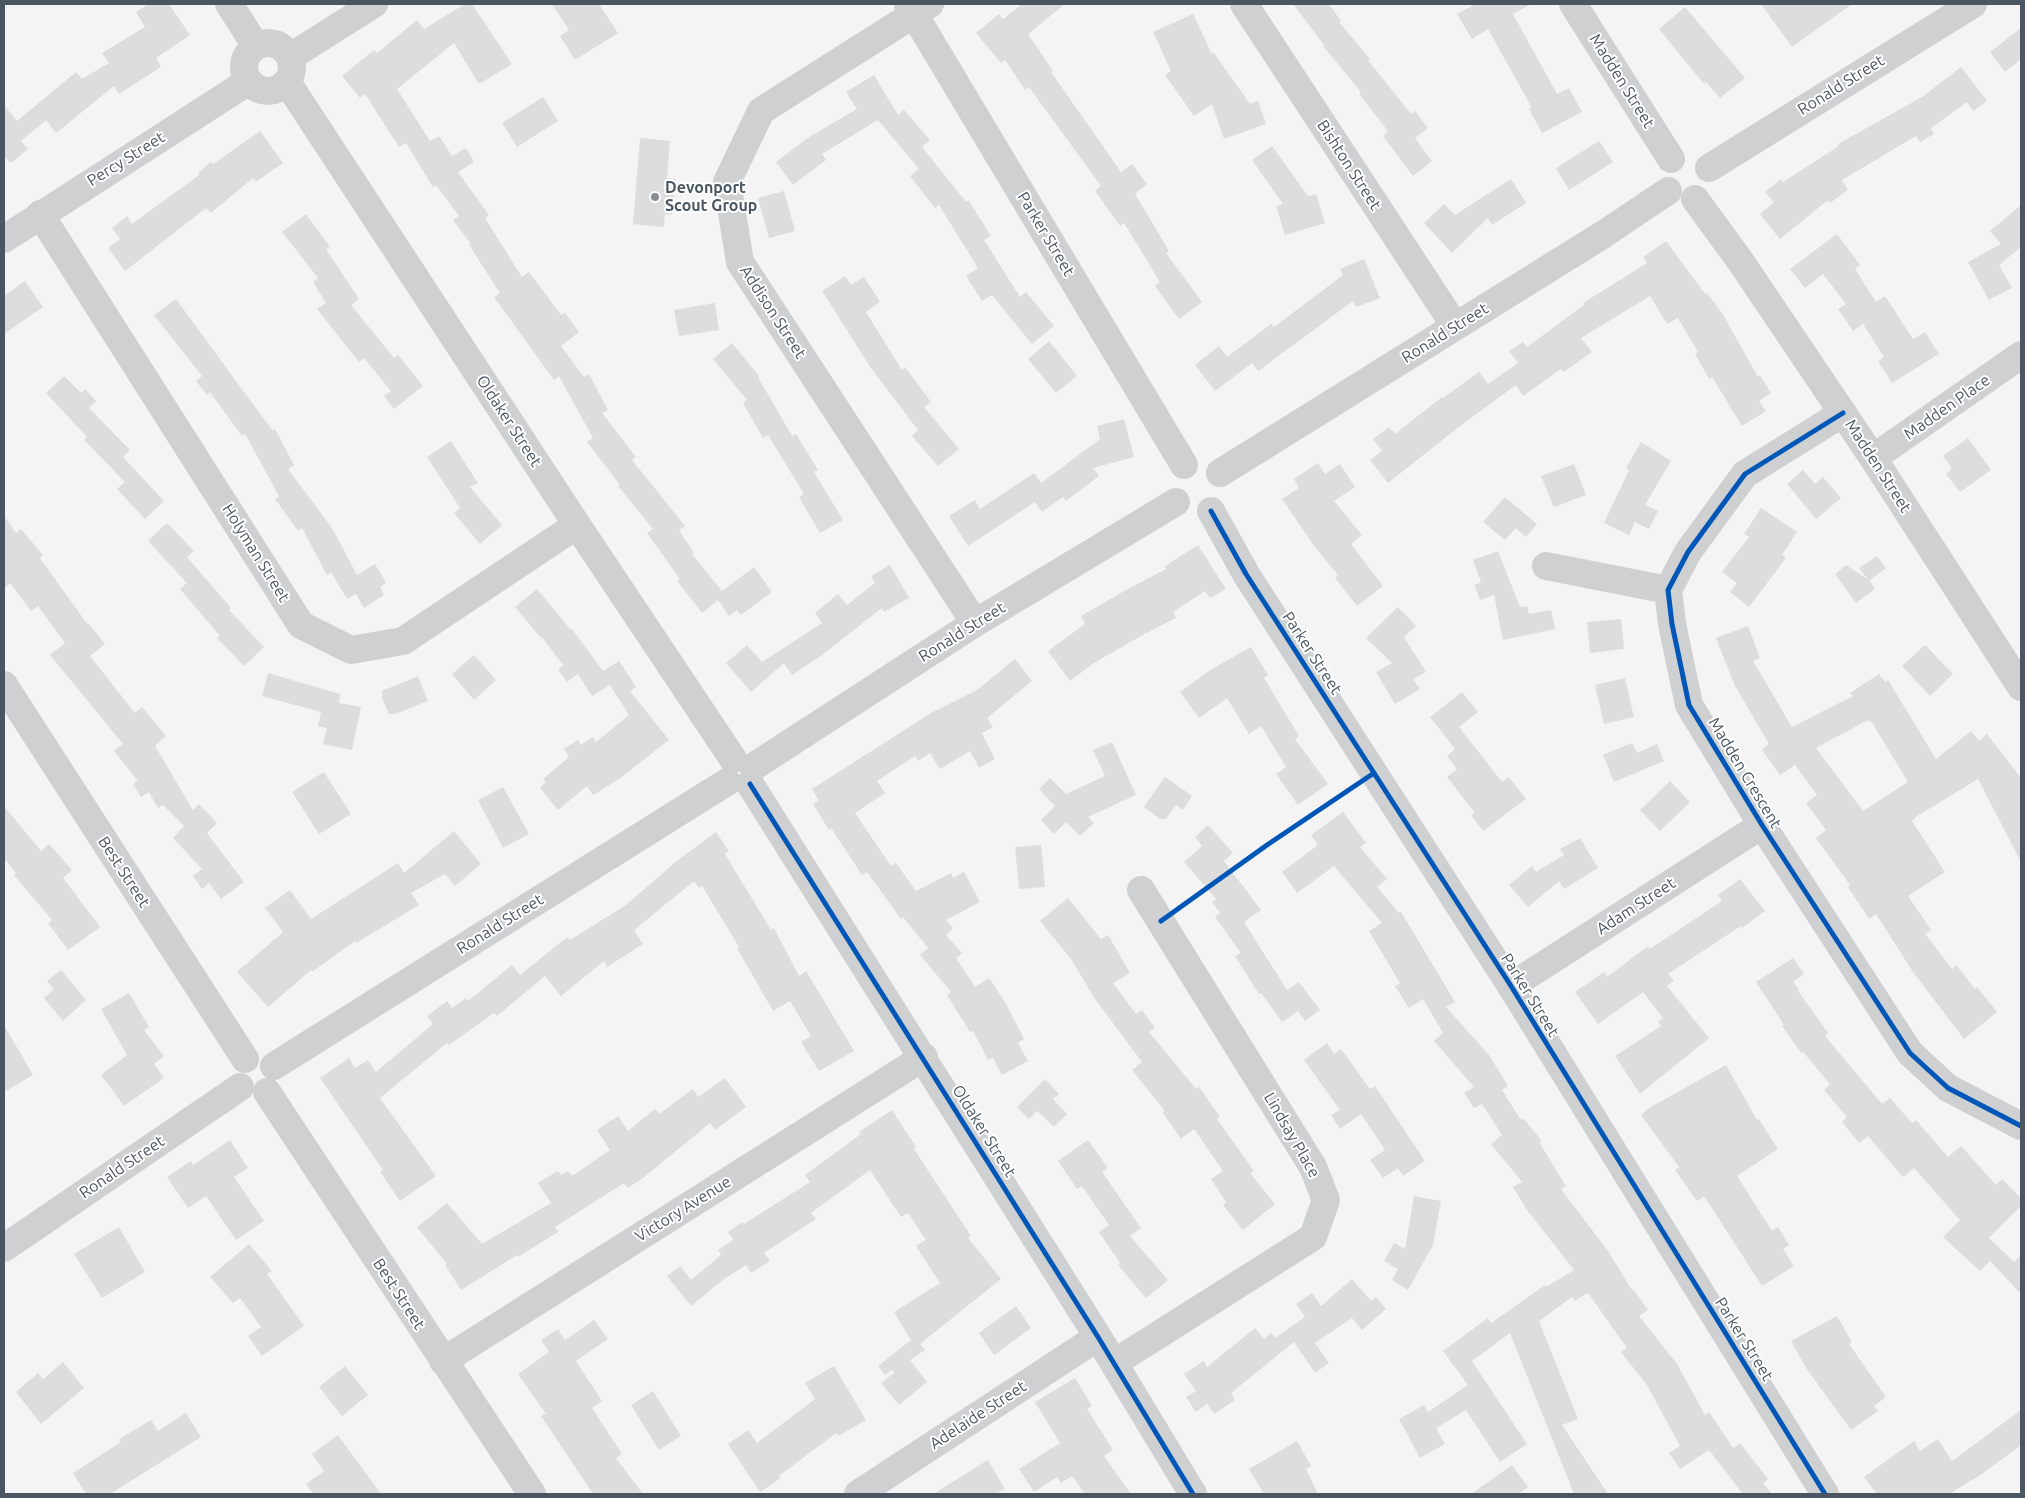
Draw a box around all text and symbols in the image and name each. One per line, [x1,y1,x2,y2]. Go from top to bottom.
street label: Madden Street [1585,30,1659,132]
street label: Ronald Street [1794,51,1888,119]
street label: Bishton Street [1313,116,1385,214]
street label: Percy Street [84,128,168,190]
place label: Devonport Scout Group [665,178,757,216]
street label: Parker Street [1013,188,1079,280]
marker: Devonport Scout Group [649,191,661,203]
street label: Addison Street [736,262,810,362]
street label: Ronald Street [1398,299,1492,367]
street label: Madden Place [1900,370,1994,444]
street label: Oldaker Street [472,372,546,470]
street label: Madden Street [1841,416,1915,516]
street label: Holyman Street [218,500,294,606]
street label: Ronald Street [915,598,1009,666]
street label: Parker Street [1278,608,1346,698]
street label: Madden Crescent [1704,714,1786,832]
street label: Best Street [94,833,154,911]
street label: Adam Street [1593,873,1679,939]
street label: Ronald Street [453,890,547,958]
street label: Parker Street [1497,950,1563,1040]
street label: Oldaker Street [948,1081,1020,1181]
street label: Lindsay Place [1260,1089,1324,1181]
street label: Ronald Street [76,1131,168,1203]
street label: Victory Avenue [632,1172,734,1246]
street label: Best Street [369,1255,429,1333]
street label: Parker Street [1711,1294,1777,1384]
street label: Adelaide Street [926,1377,1030,1453]

